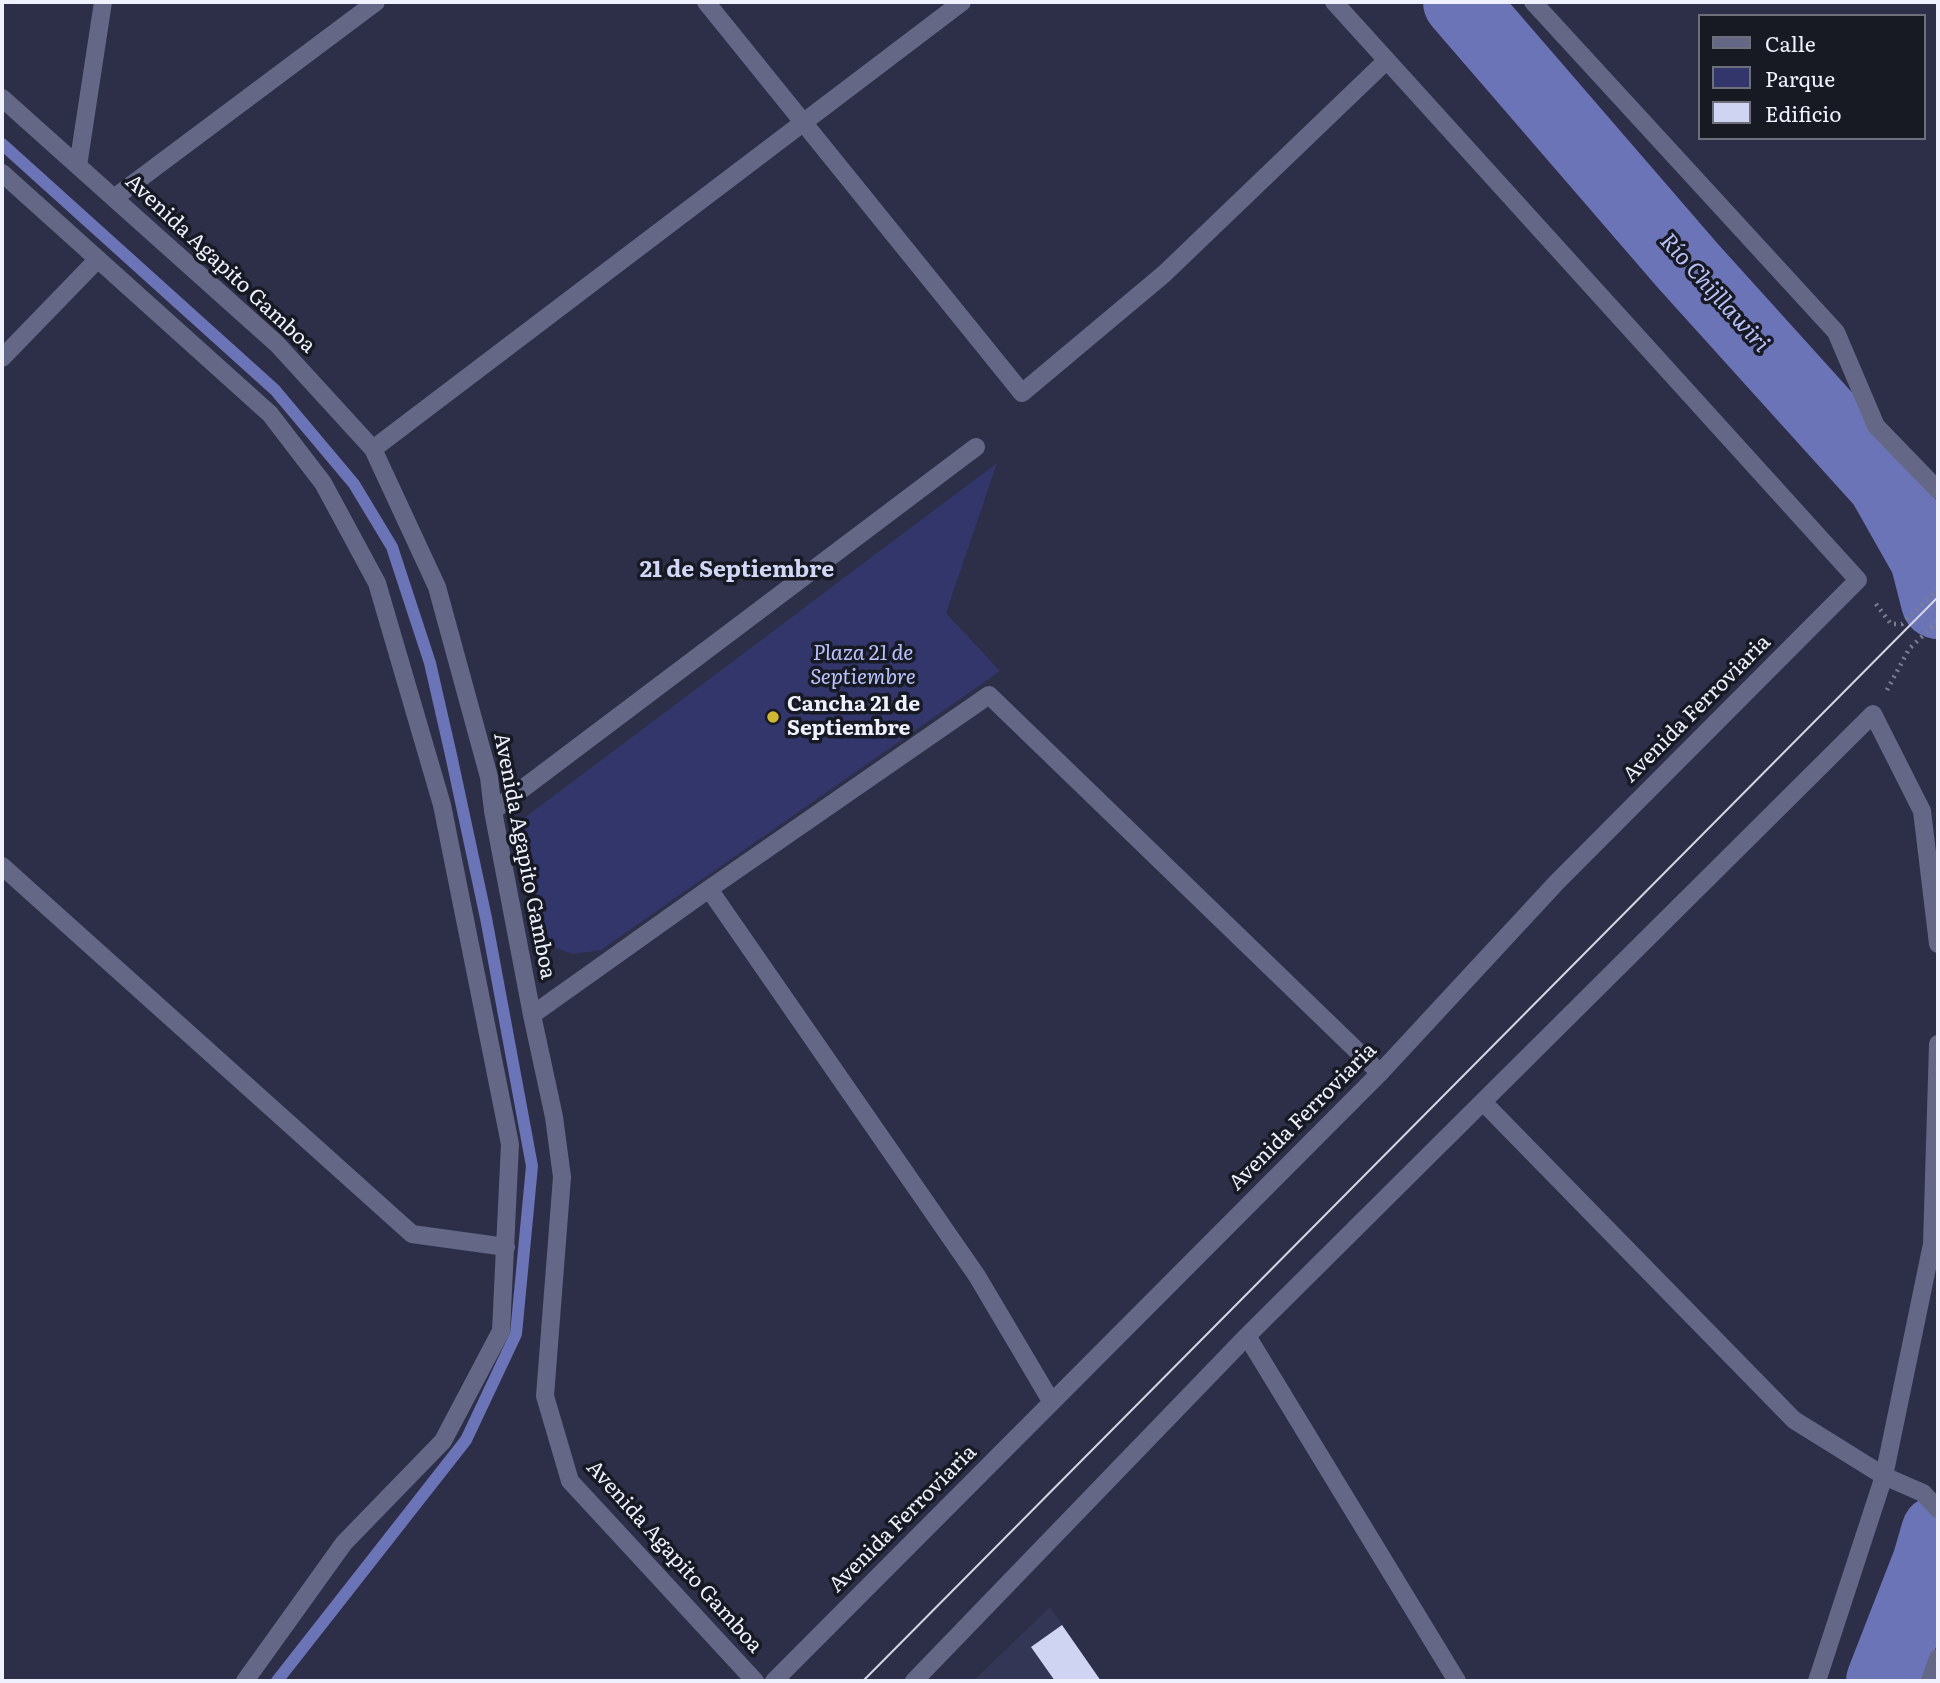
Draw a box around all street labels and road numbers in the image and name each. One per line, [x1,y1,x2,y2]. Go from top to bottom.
street label: Avenida Agapito Gamboa [120,169,320,359]
street label: Avenida Ferroviaria [1618,630,1776,788]
street label: Avenida Agapito Gamboa [488,731,560,981]
street label: Avenida Ferroviaria [1224,1038,1382,1196]
street label: Avenida Ferroviaria [824,1440,982,1598]
street label: Avenida Agapito Gamboa [581,1455,767,1659]

